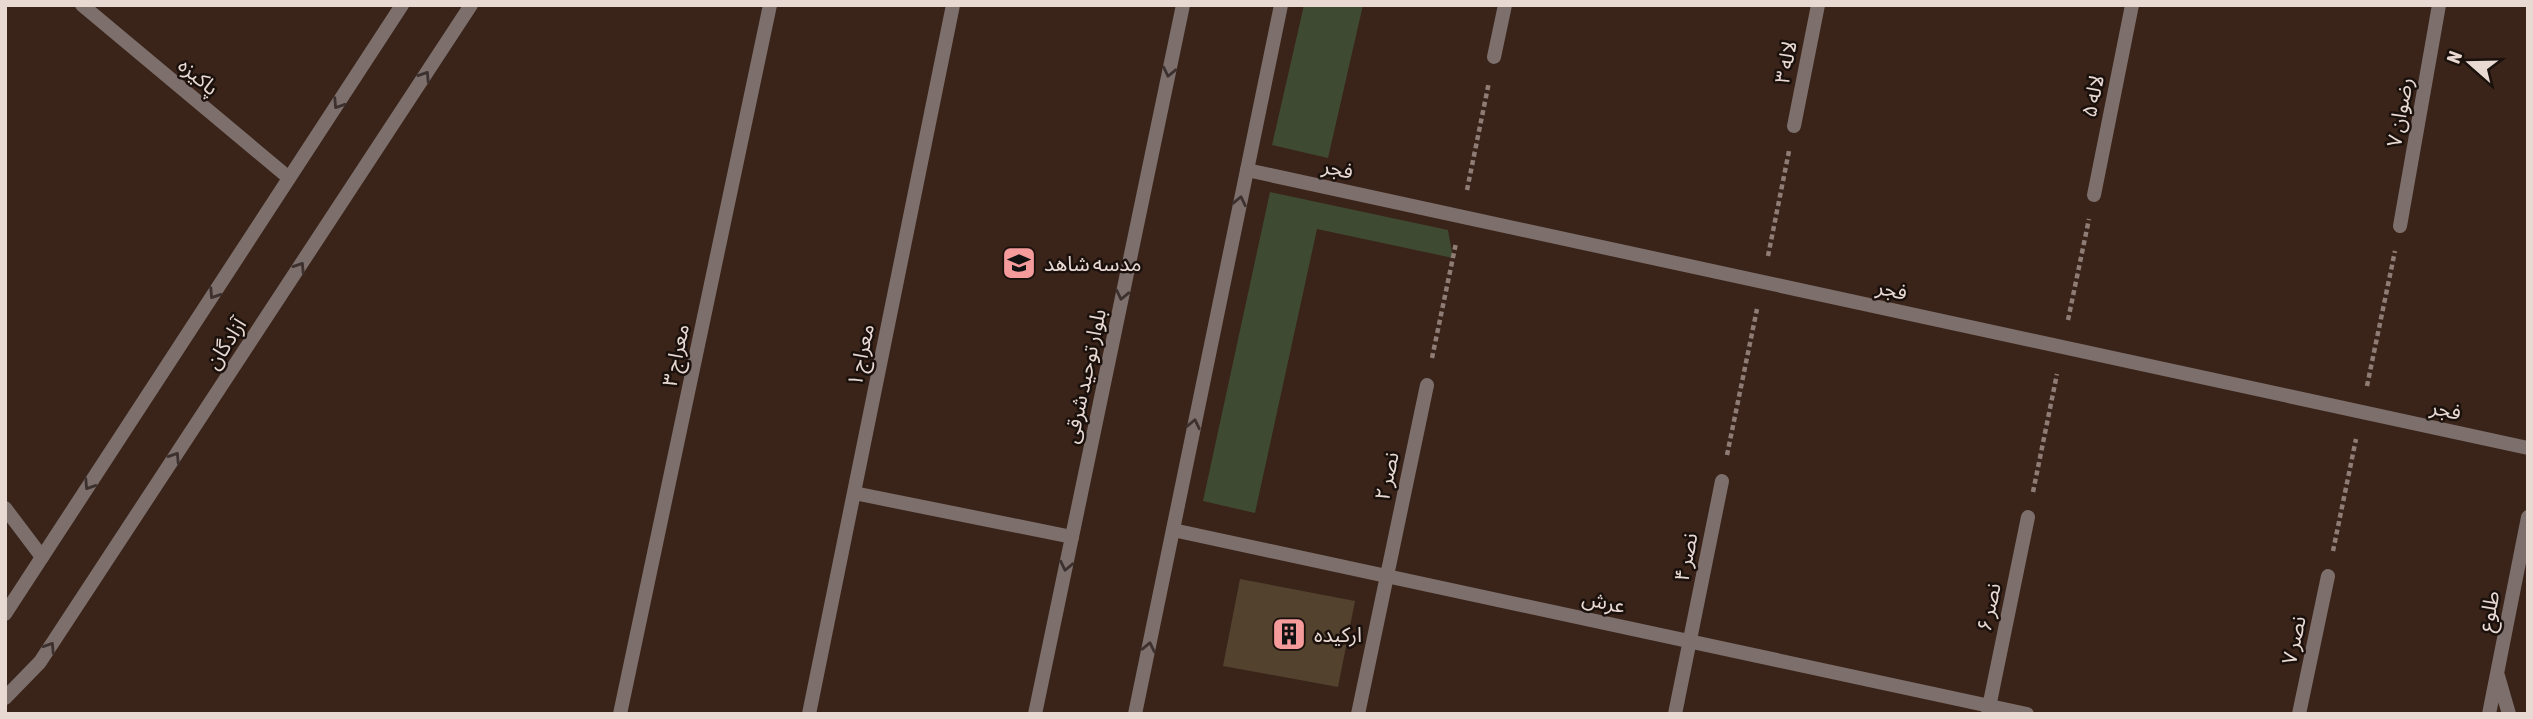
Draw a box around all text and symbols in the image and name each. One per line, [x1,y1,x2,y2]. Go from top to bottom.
north arrow [2435,28,2505,98]
street label: لاله ۳ [1769,39,1801,85]
text: N [2442,48,2466,66]
street label: پاکیزه [173,52,224,101]
one-way arrow [1162,66,1177,78]
one-way arrow [416,71,429,84]
street label: لاله ۵ [2076,73,2108,119]
street label: رضوان ۷ [2381,75,2418,149]
one-way arrow [333,96,346,109]
street label: فجر [1319,153,1356,184]
one-way arrow [1232,195,1247,207]
school or university icon: مدسه شاهد [1000,244,1038,282]
place label: مدسه شاهد [1044,251,1142,275]
one-way arrow [292,261,305,274]
street label: فجر [1873,274,1910,305]
one-way arrow [209,286,222,299]
one-way arrow [1116,289,1131,301]
street label: بلوار توحید شرقی [1058,307,1111,446]
street label: آزادگان [200,312,252,374]
street label: معراج ۳ [657,322,697,389]
street label: معراج ۱ [842,322,882,389]
street label: فجر [2427,394,2464,425]
one-way arrow [1186,418,1201,430]
street label: نصر ۲ [1369,450,1404,503]
one-way arrow [167,452,179,465]
one-way arrow [85,477,98,490]
street label: نصر ۴ [1669,531,1702,583]
one-way arrow [1060,560,1075,572]
street label: نصر ۶ [1971,581,2006,634]
street label: عرش [1580,585,1628,618]
street label: طلوع [2472,589,2508,634]
street label: نصر ۷ [2276,614,2311,667]
building icon: ارکیده [1270,615,1308,653]
place label: ارکیده [1314,622,1362,647]
one-way arrow [1140,641,1155,653]
one-way arrow [42,642,55,655]

